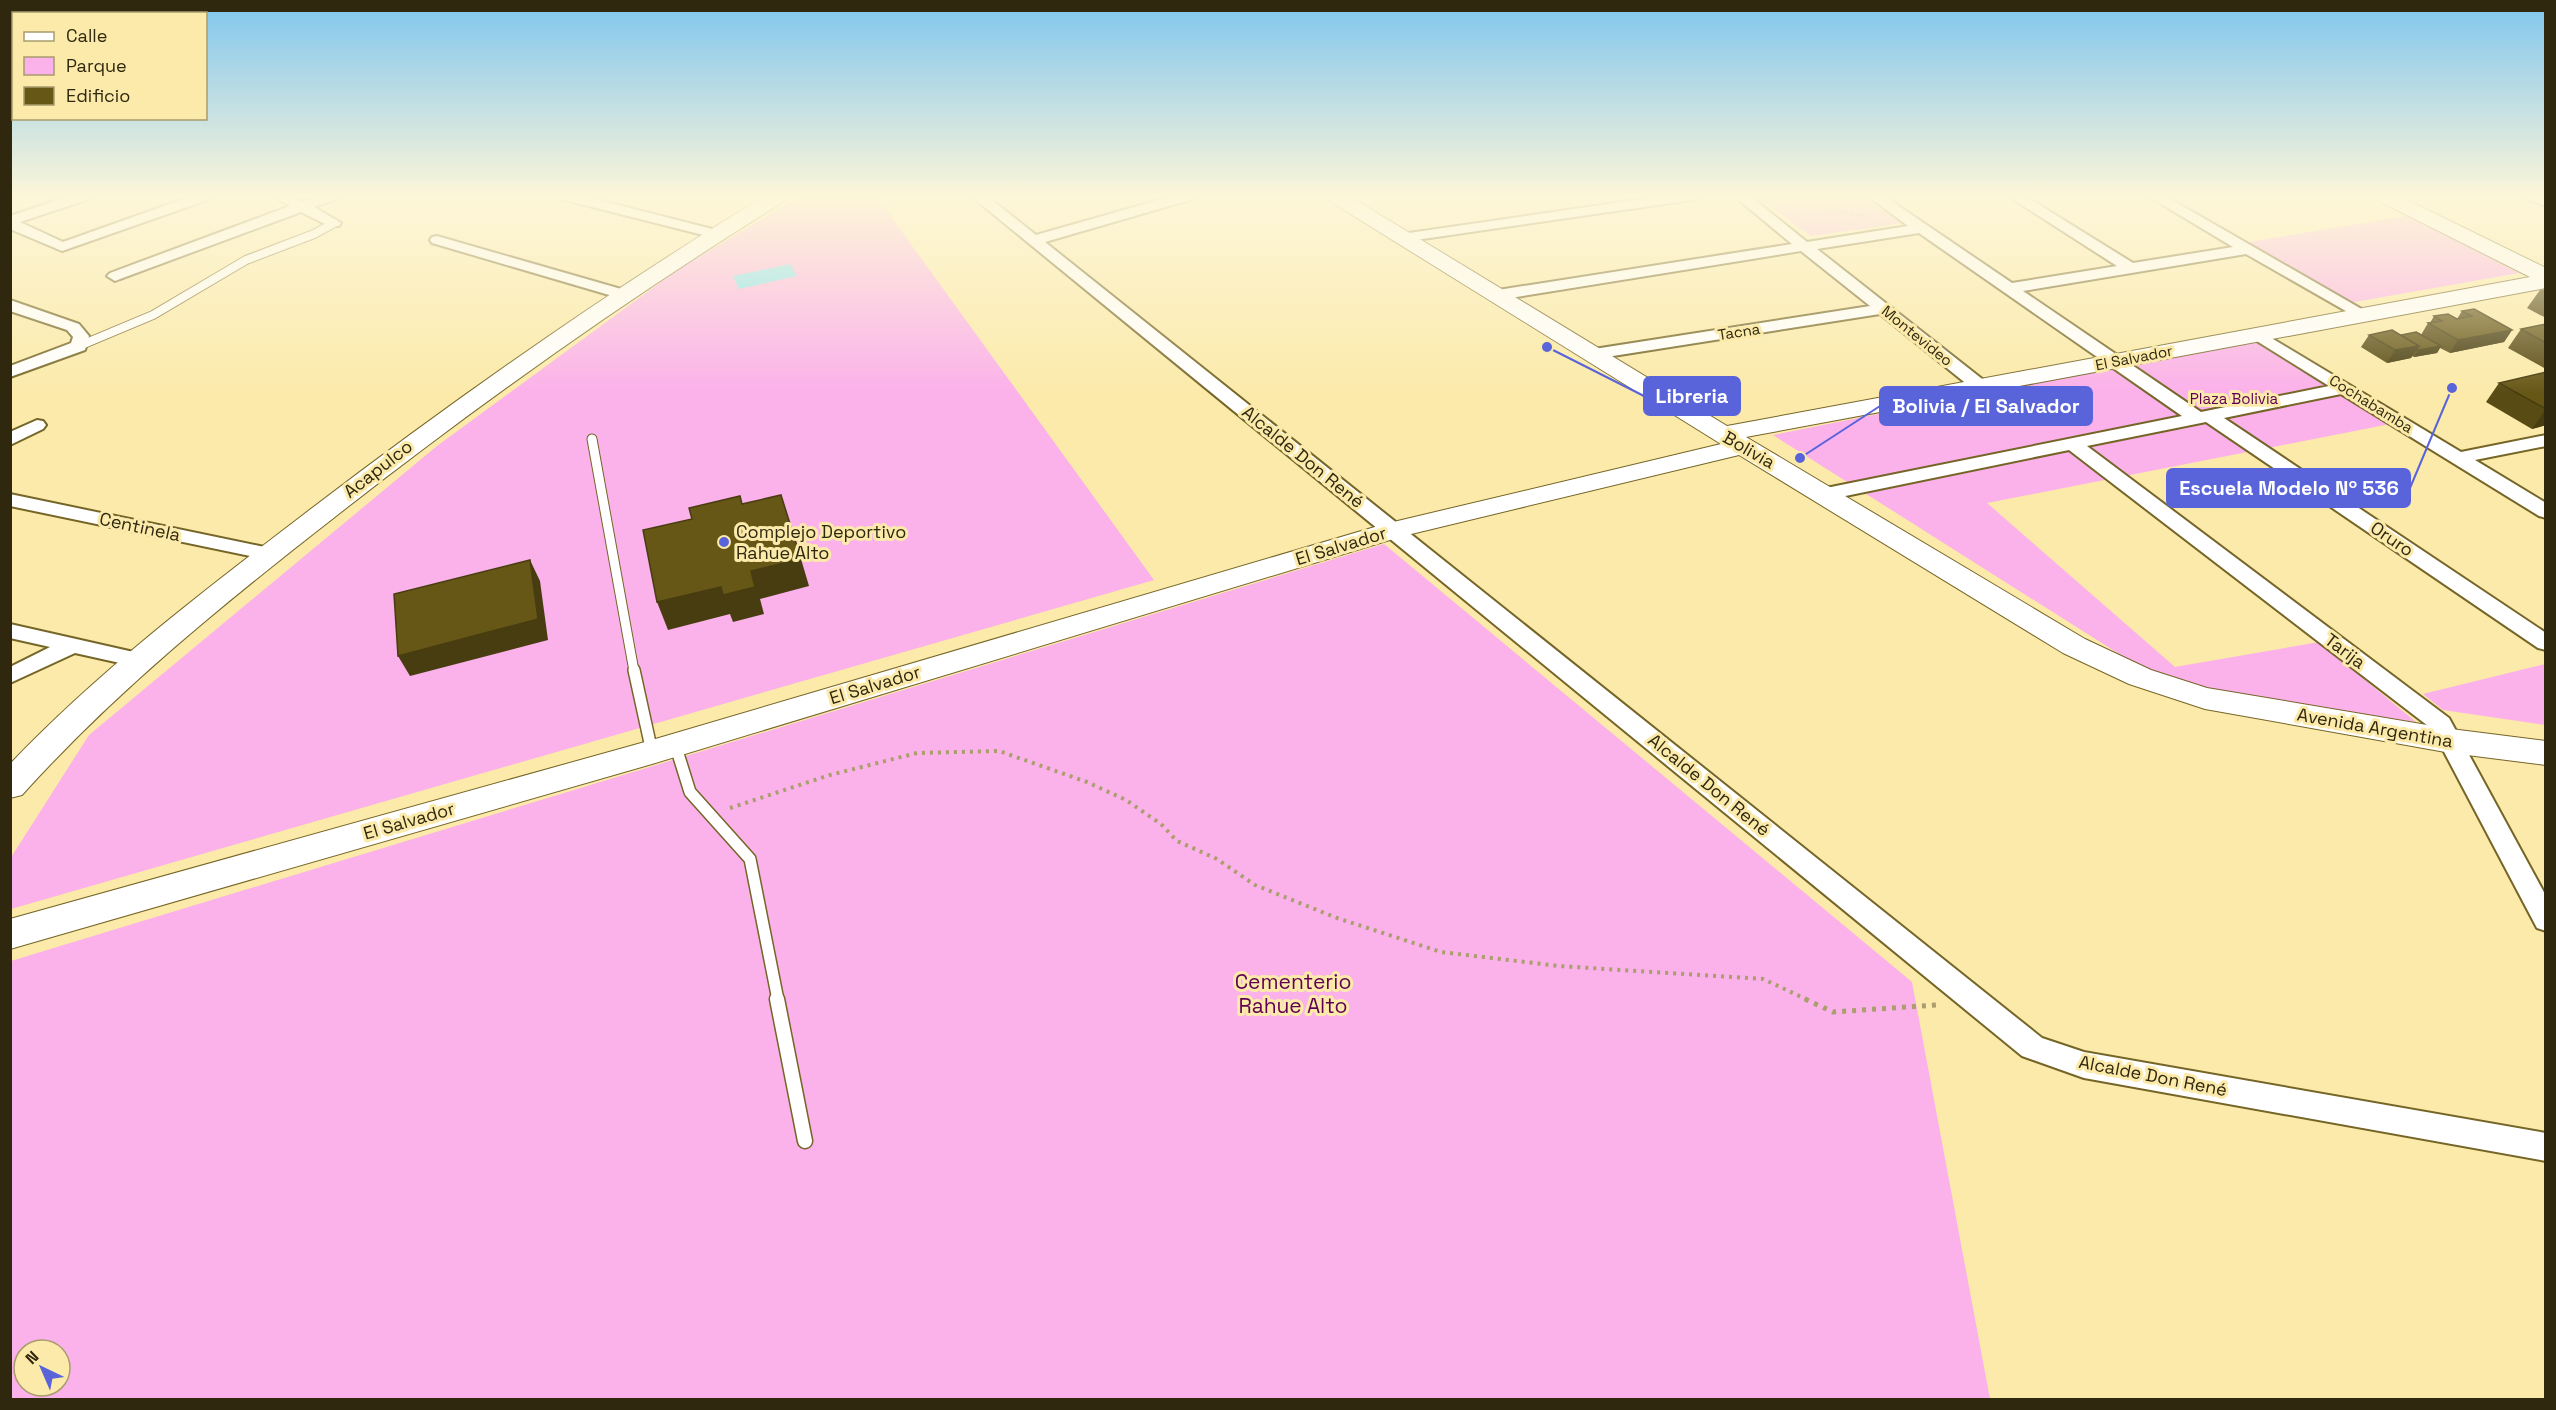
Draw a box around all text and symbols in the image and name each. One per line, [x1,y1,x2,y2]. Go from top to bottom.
legend [12,12,207,120]
text: Calle [66,24,107,47]
text: Parque [66,54,127,77]
text: Edificio [66,84,130,107]
street label: Montevideo [1878,301,1957,370]
street label: Tacna [1716,319,1762,344]
street label: El Salvador [2094,341,2174,374]
street label: Cochabamba [2326,370,2417,437]
callout: Libreria [1644,377,1740,415]
text: Libreria [1656,383,1729,409]
callout: Bolivia / El Salvador [1880,387,2092,425]
park label: Plaza Bolivia [2190,389,2279,408]
text: Bolivia / El Salvador [1892,393,2080,419]
street label: Alcalde Don René [1238,400,1369,513]
street label: Bolivia [1719,426,1779,474]
street label: Acapulco [339,434,417,503]
callout: Escuela Modelo Nº 536 [2167,469,2410,507]
text: Escuela Modelo Nº 536 [2179,475,2399,501]
street label: Centinela [98,507,183,546]
street label: Oruro [2366,516,2418,561]
place label: Complejo Deportivo Rahue Alto [736,520,906,564]
street label: El Salvador [1293,521,1389,570]
marker: Complejo Deportivo Rahue Alto [717,535,731,549]
street label: Tarija [2320,628,2370,673]
street label: El Salvador [827,660,923,709]
street label: Avenida Argentina [2295,702,2455,753]
street label: Alcalde Don René [1644,728,1775,841]
street label: El Salvador [361,796,457,845]
park label: Cementerio Rahue Alto [1235,968,1351,1019]
street label: Alcalde Don René [2077,1050,2229,1101]
north arrow [12,1338,72,1398]
text: N [21,1346,43,1369]

